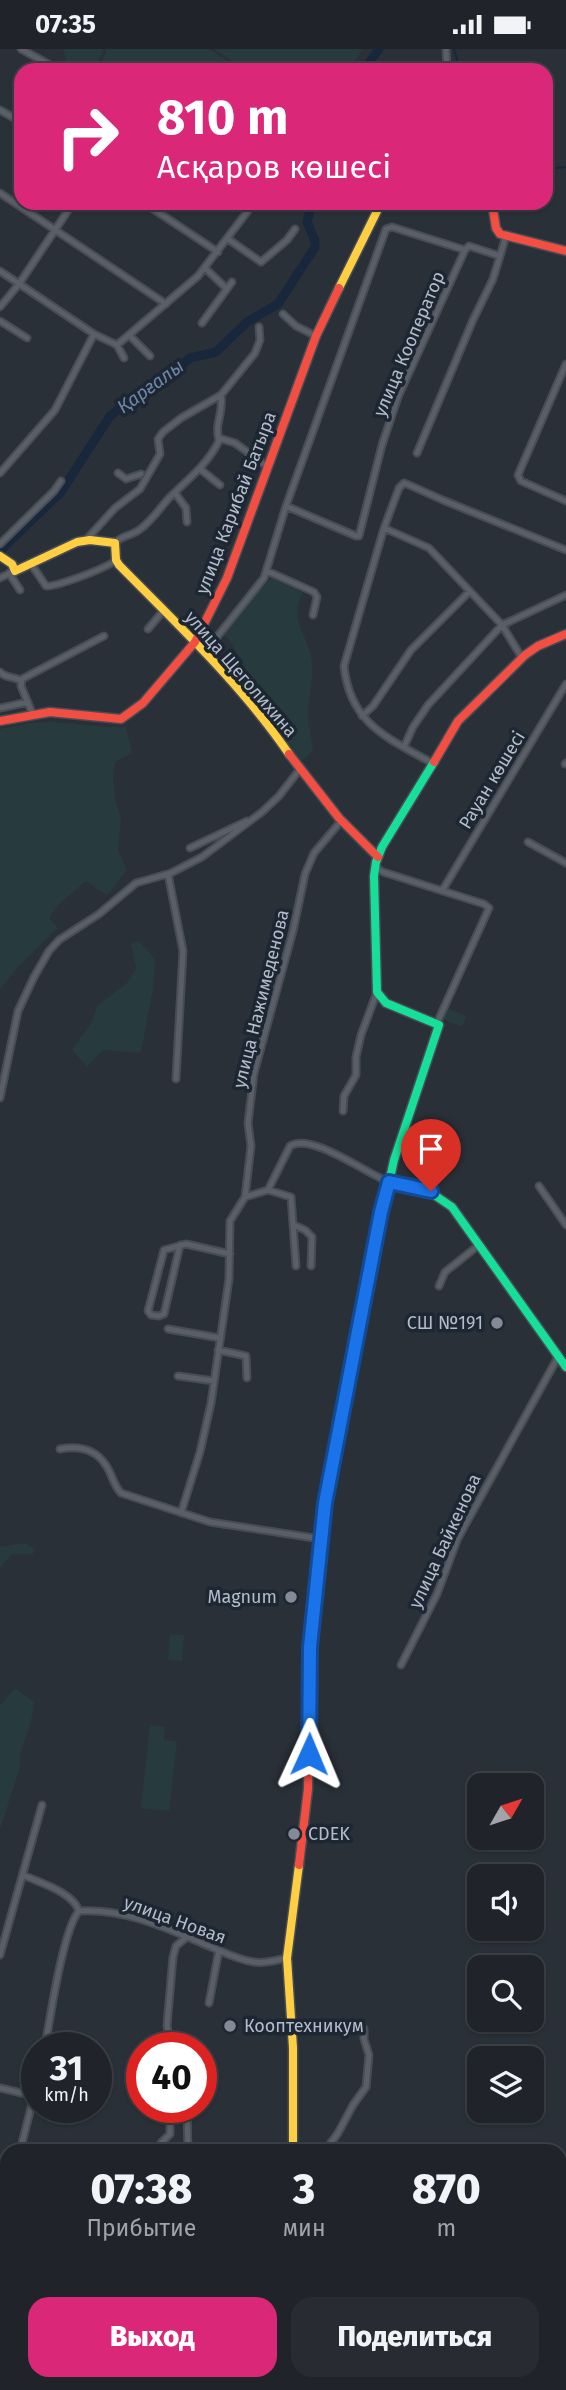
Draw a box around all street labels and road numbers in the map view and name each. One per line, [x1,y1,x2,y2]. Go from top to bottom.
street label: улица Кооператор [368,268,450,420]
street label: улица Карибай Батыра [191,409,281,597]
street label: улица Щеголихина [180,606,302,742]
street label: Рауан көшесі [454,727,530,833]
street label: улица Нажимеденова [228,907,294,1091]
street label: улица Байкенова [404,1470,486,1612]
street label: улица Новая [121,1891,229,1949]

